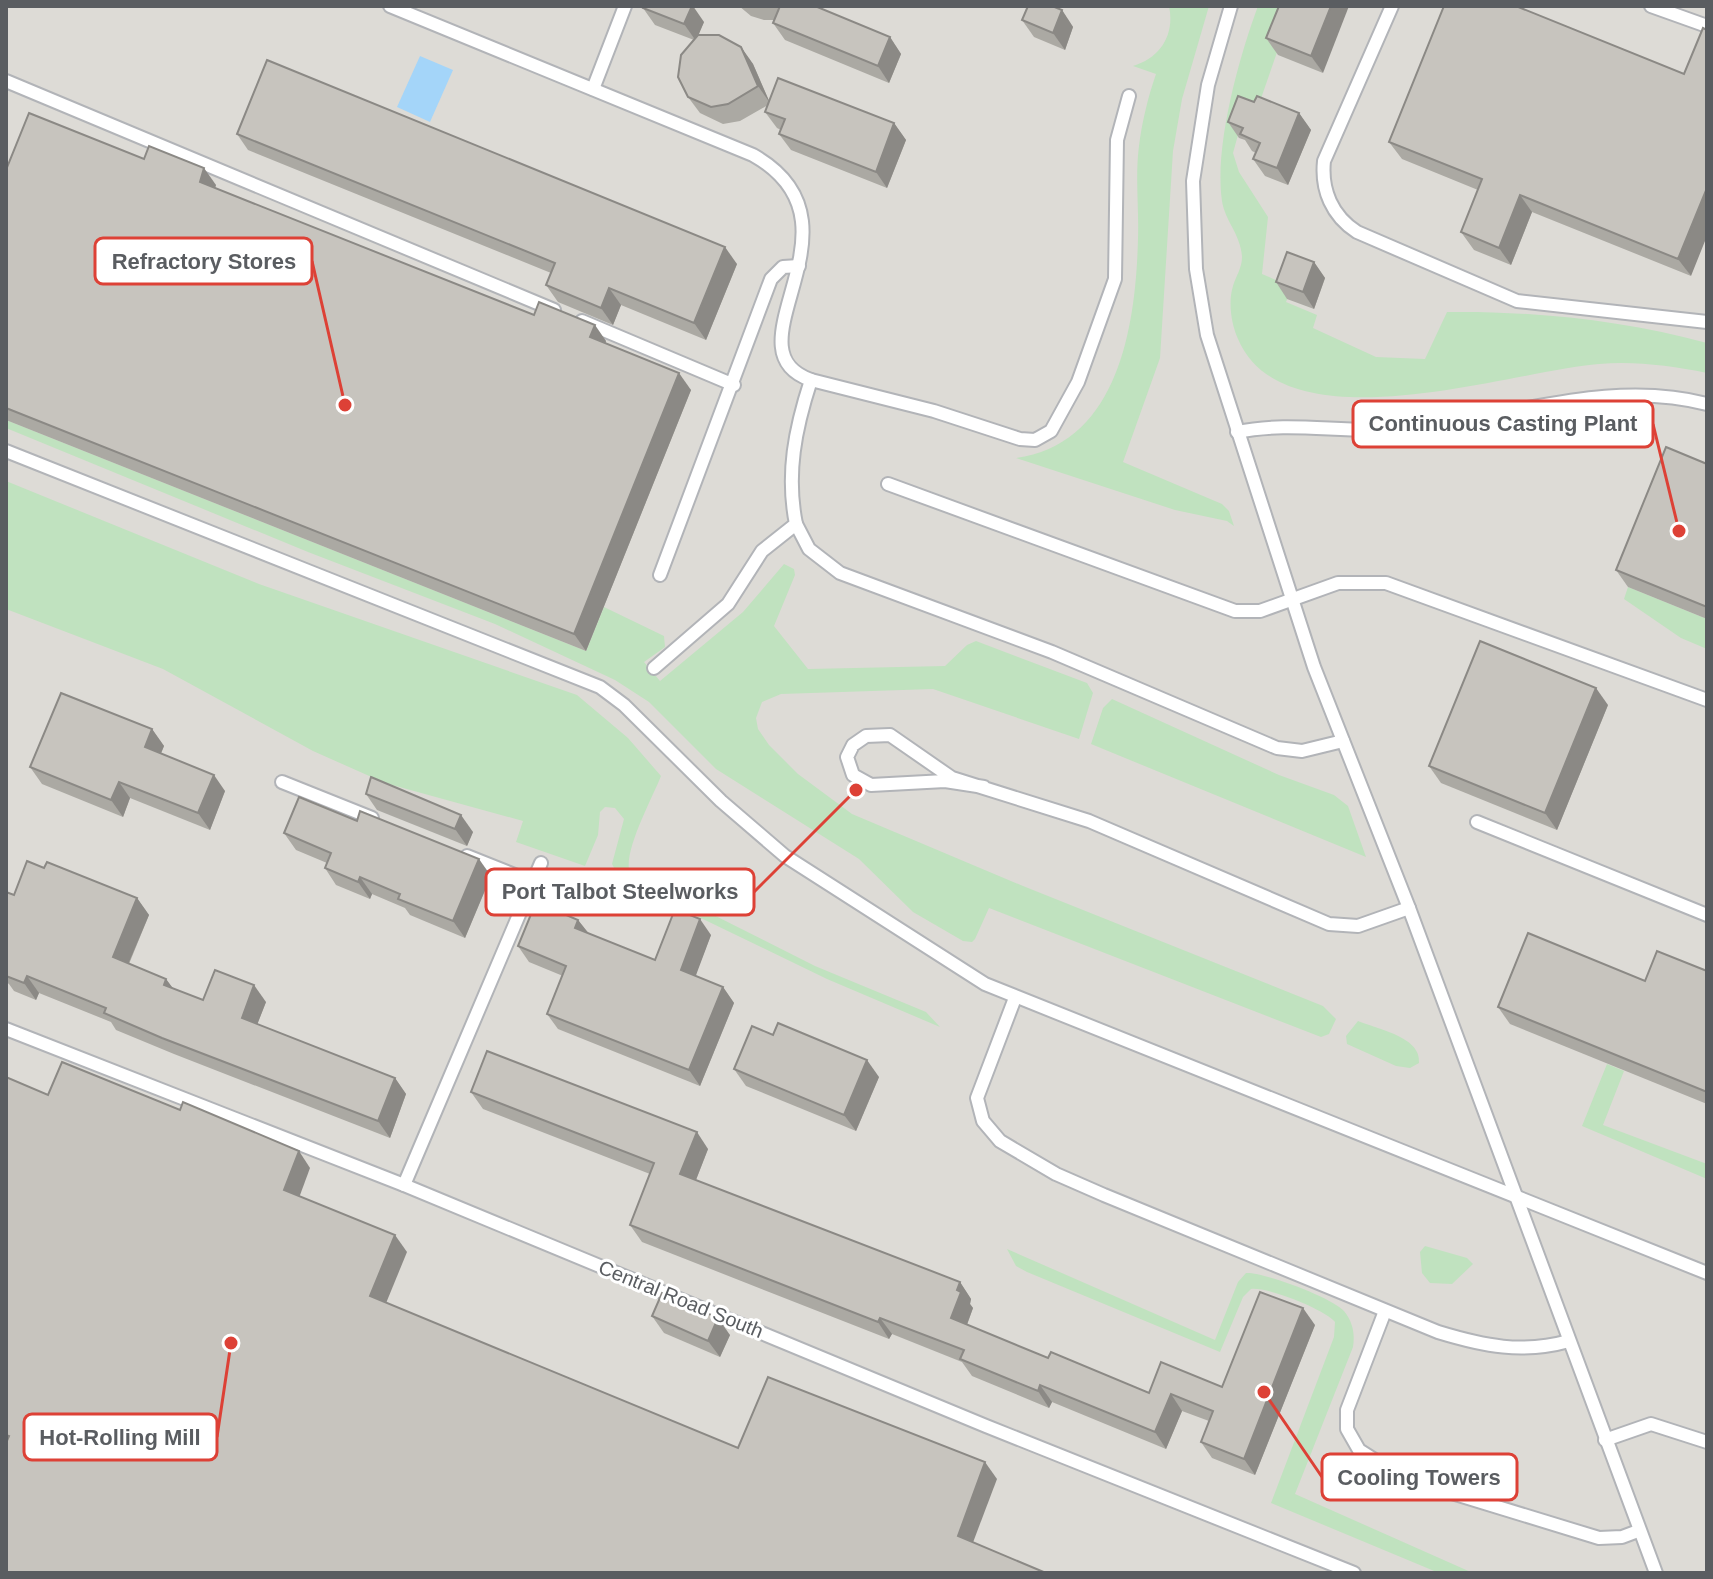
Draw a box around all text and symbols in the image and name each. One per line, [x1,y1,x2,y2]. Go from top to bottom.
callout: Refractory Stores [95,238,312,284]
text: Refractory Stores [112,249,296,274]
callout: Continuous Casting Plant [1353,401,1653,447]
text: Continuous Casting Plant [1369,411,1638,436]
callout: Port Talbot Steelworks [486,869,754,915]
text: Port Talbot Steelworks [502,879,738,904]
street label: Central Road South [595,1256,767,1342]
callout: Hot-Rolling Mill [24,1414,217,1460]
text: Hot-Rolling Mill [39,1425,201,1450]
callout: Cooling Towers [1322,1454,1517,1500]
text: Cooling Towers [1337,1465,1501,1490]

